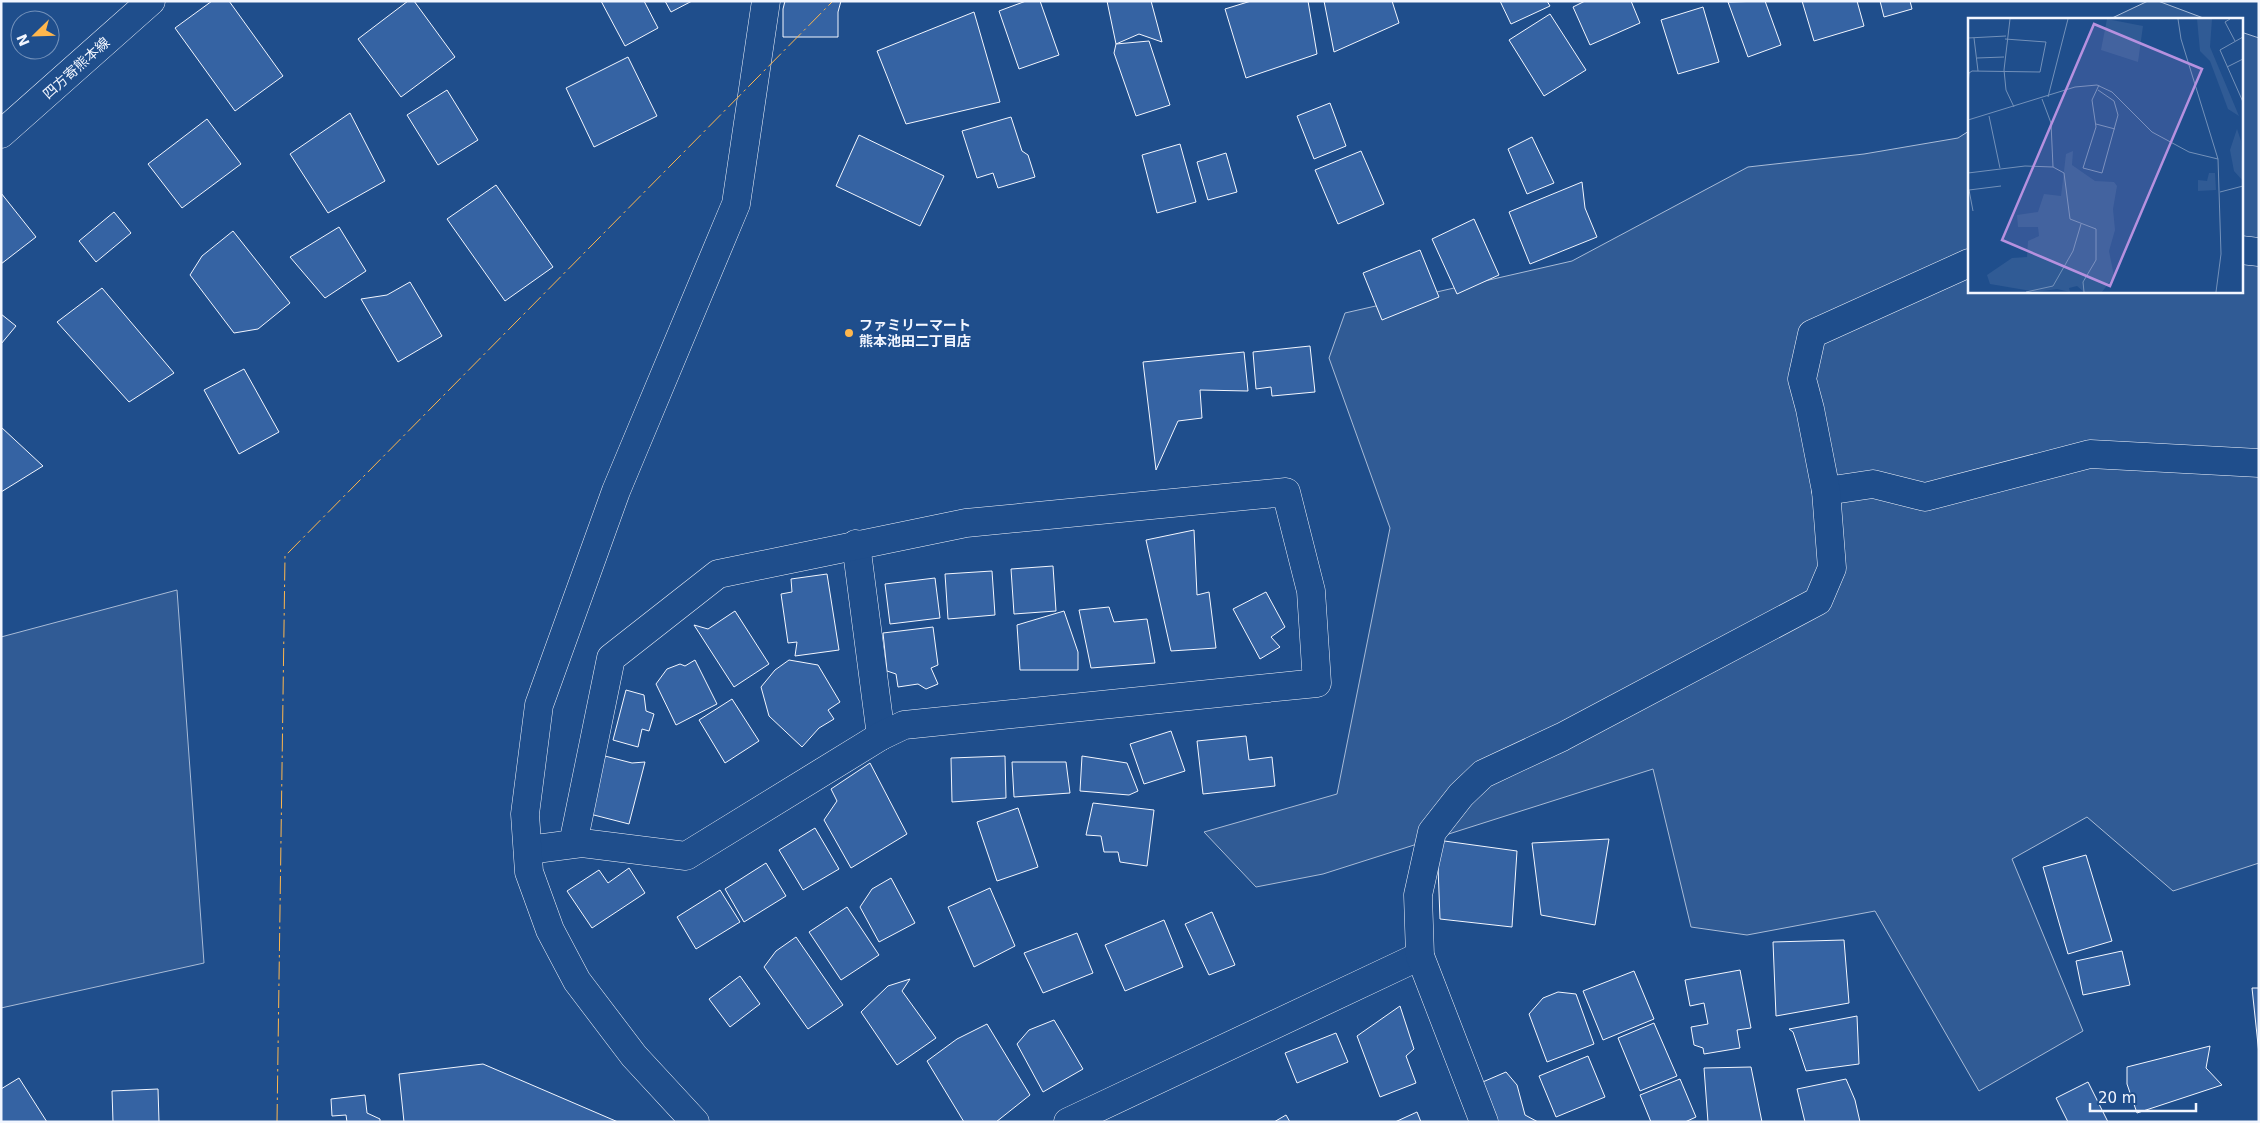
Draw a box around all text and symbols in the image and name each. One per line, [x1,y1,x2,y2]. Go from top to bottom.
north arrow [10,10,60,60]
inset map [1968,18,2242,292]
text: N [13,32,33,49]
street label: 四方寄熊本線 [39,34,113,102]
place label: ファミリーマート 熊本池田二丁目店 [859,317,971,349]
marker: ファミリーマート 熊本池田二丁目店 [843,327,855,339]
scale bar [2090,1080,2196,1112]
text: 20 m [2098,1089,2136,1107]

